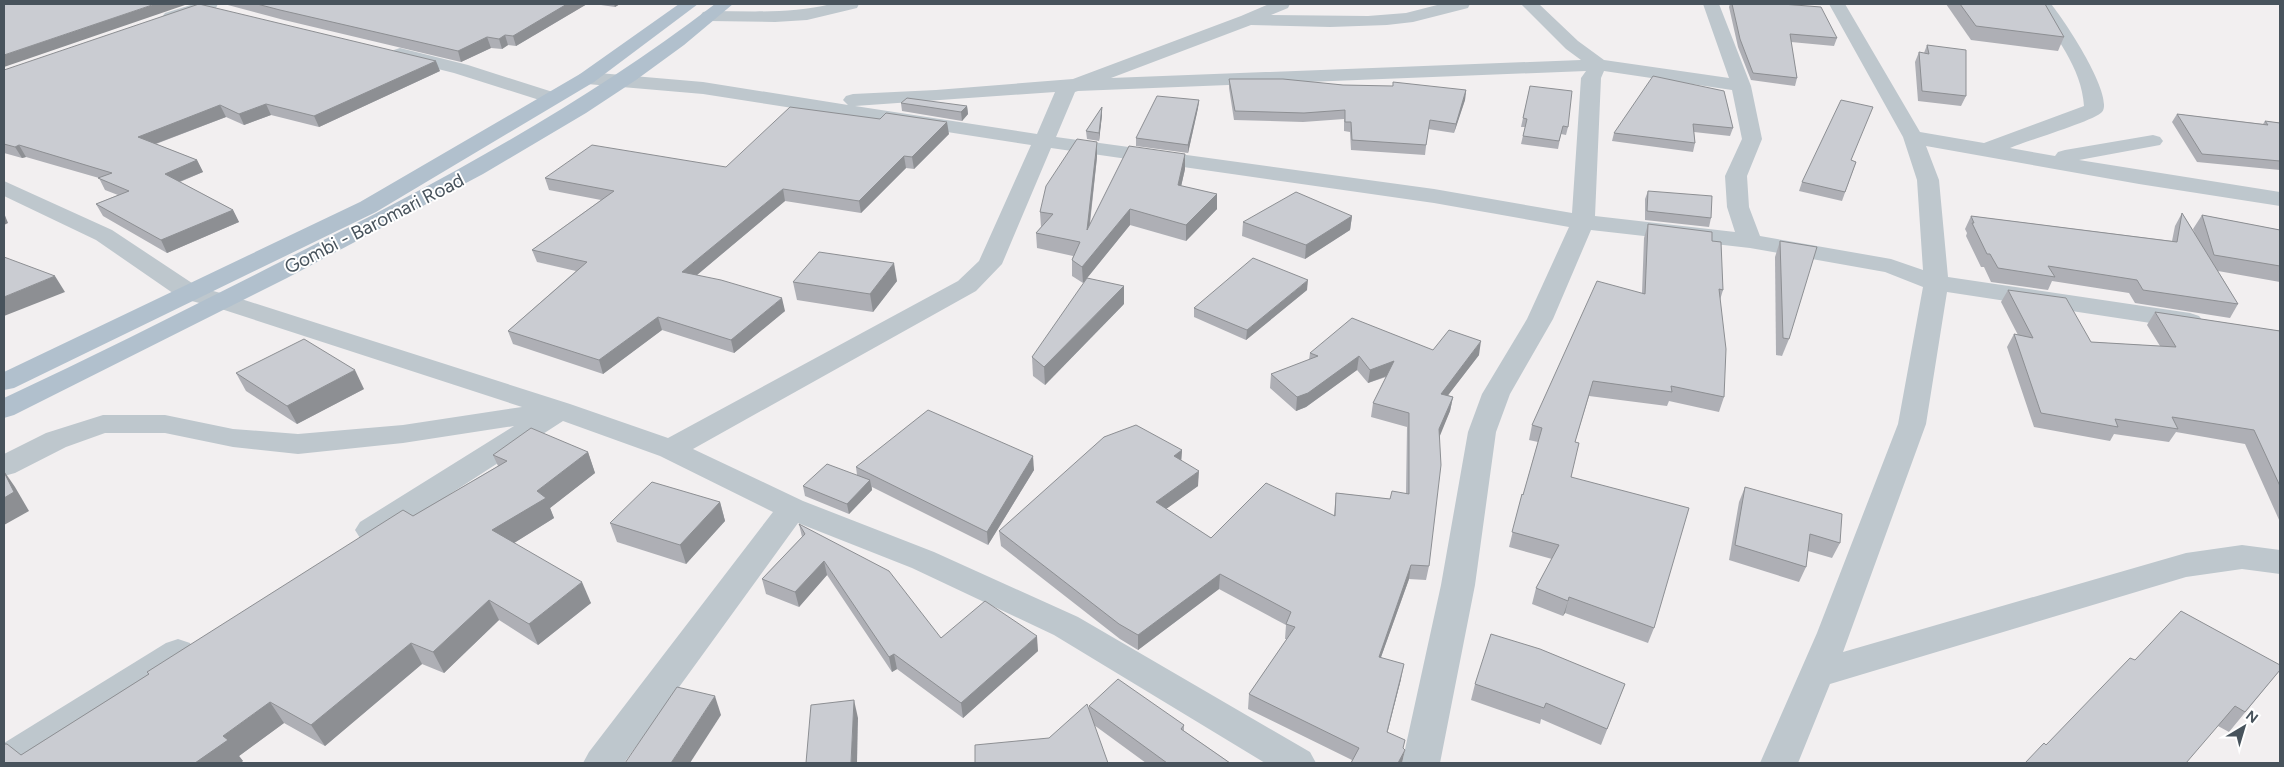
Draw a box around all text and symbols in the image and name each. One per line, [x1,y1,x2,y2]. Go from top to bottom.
street label: Gombi - Baromari Road [281,168,468,279]
north arrow [2219,702,2269,752]
text: N [2242,707,2261,727]

